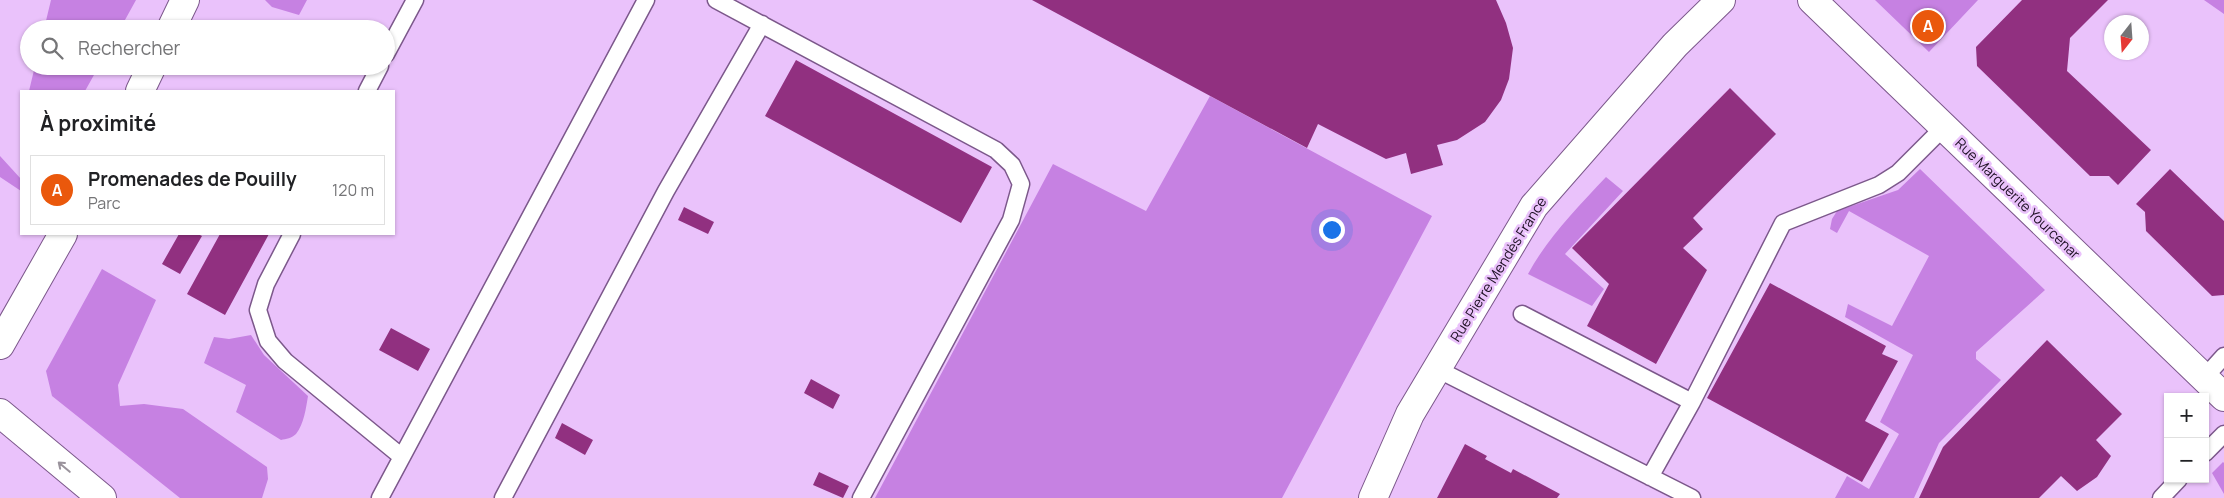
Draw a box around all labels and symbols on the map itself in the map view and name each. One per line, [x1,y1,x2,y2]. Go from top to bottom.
pin: A [1912,7,1944,45]
north arrow [2104,15,2149,60]
street label: Rue Marguerite Yourcenar [1951,133,2085,263]
street label: Rue Pierre Mendès France [1446,193,1550,345]
your location [1319,217,1345,243]
one-way arrow [58,461,71,473]

